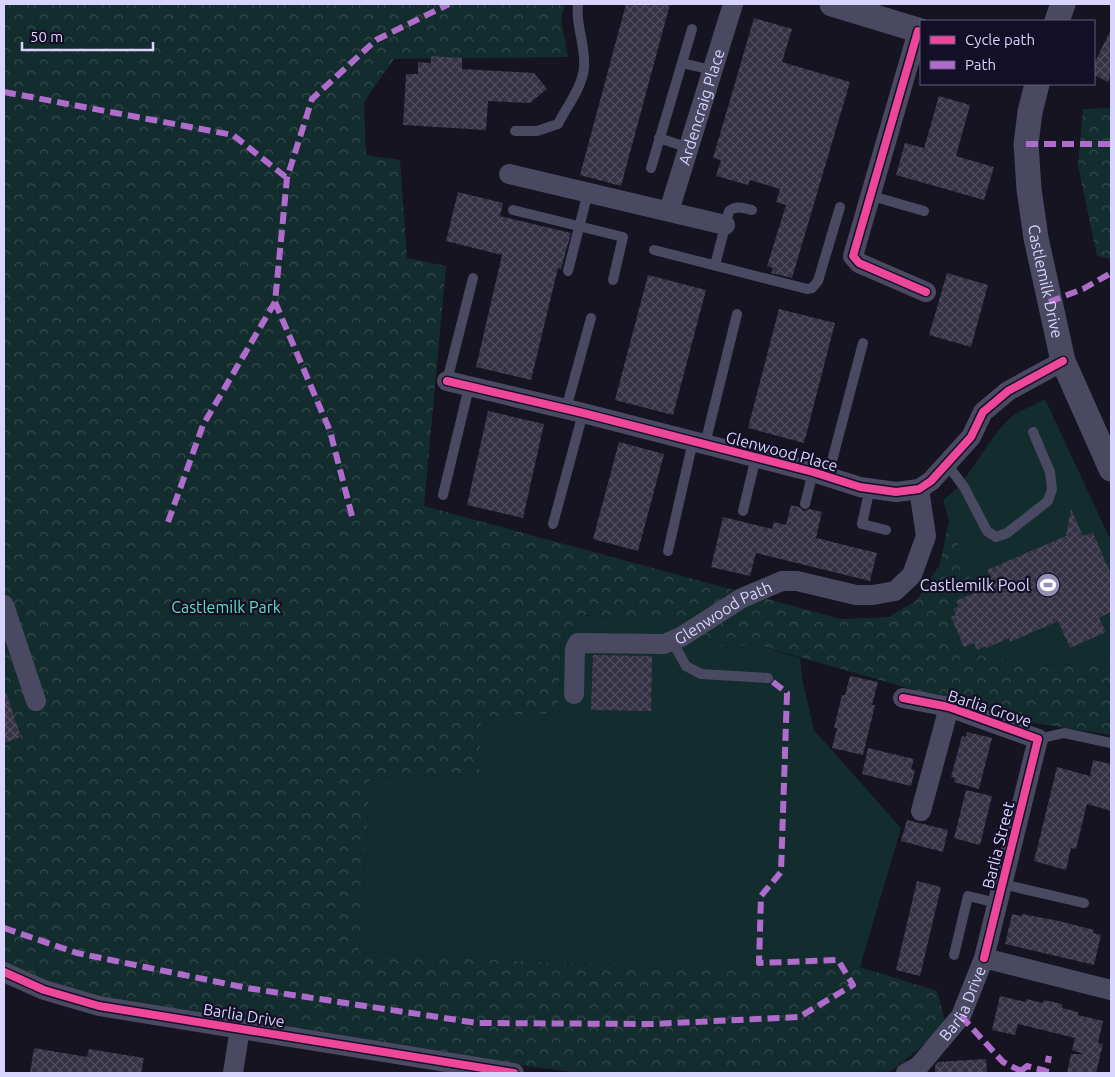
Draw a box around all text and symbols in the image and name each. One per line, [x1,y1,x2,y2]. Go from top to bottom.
scale bar [22,20,154,52]
legend [920,20,1095,85]
text: 50 m [30,28,63,45]
text: Cycle path [965,31,1035,48]
street label: Ardencraig Place [675,47,728,167]
text: Path [965,56,996,73]
street label: Castlemilk Drive [1025,223,1067,340]
street label: Glenwood Place [724,427,840,475]
sports icon: Castlemilk Pool [1035,572,1061,598]
place label: Castlemilk Pool [920,576,1030,594]
street label: Glenwood Path [672,577,775,648]
park label: Castlemilk Park [171,598,281,616]
street label: Barlia Grove [946,686,1034,730]
street label: Barlia Street [978,799,1018,890]
street label: Barlia Drive [935,963,989,1044]
street label: Barlia Drive [202,1000,286,1030]

